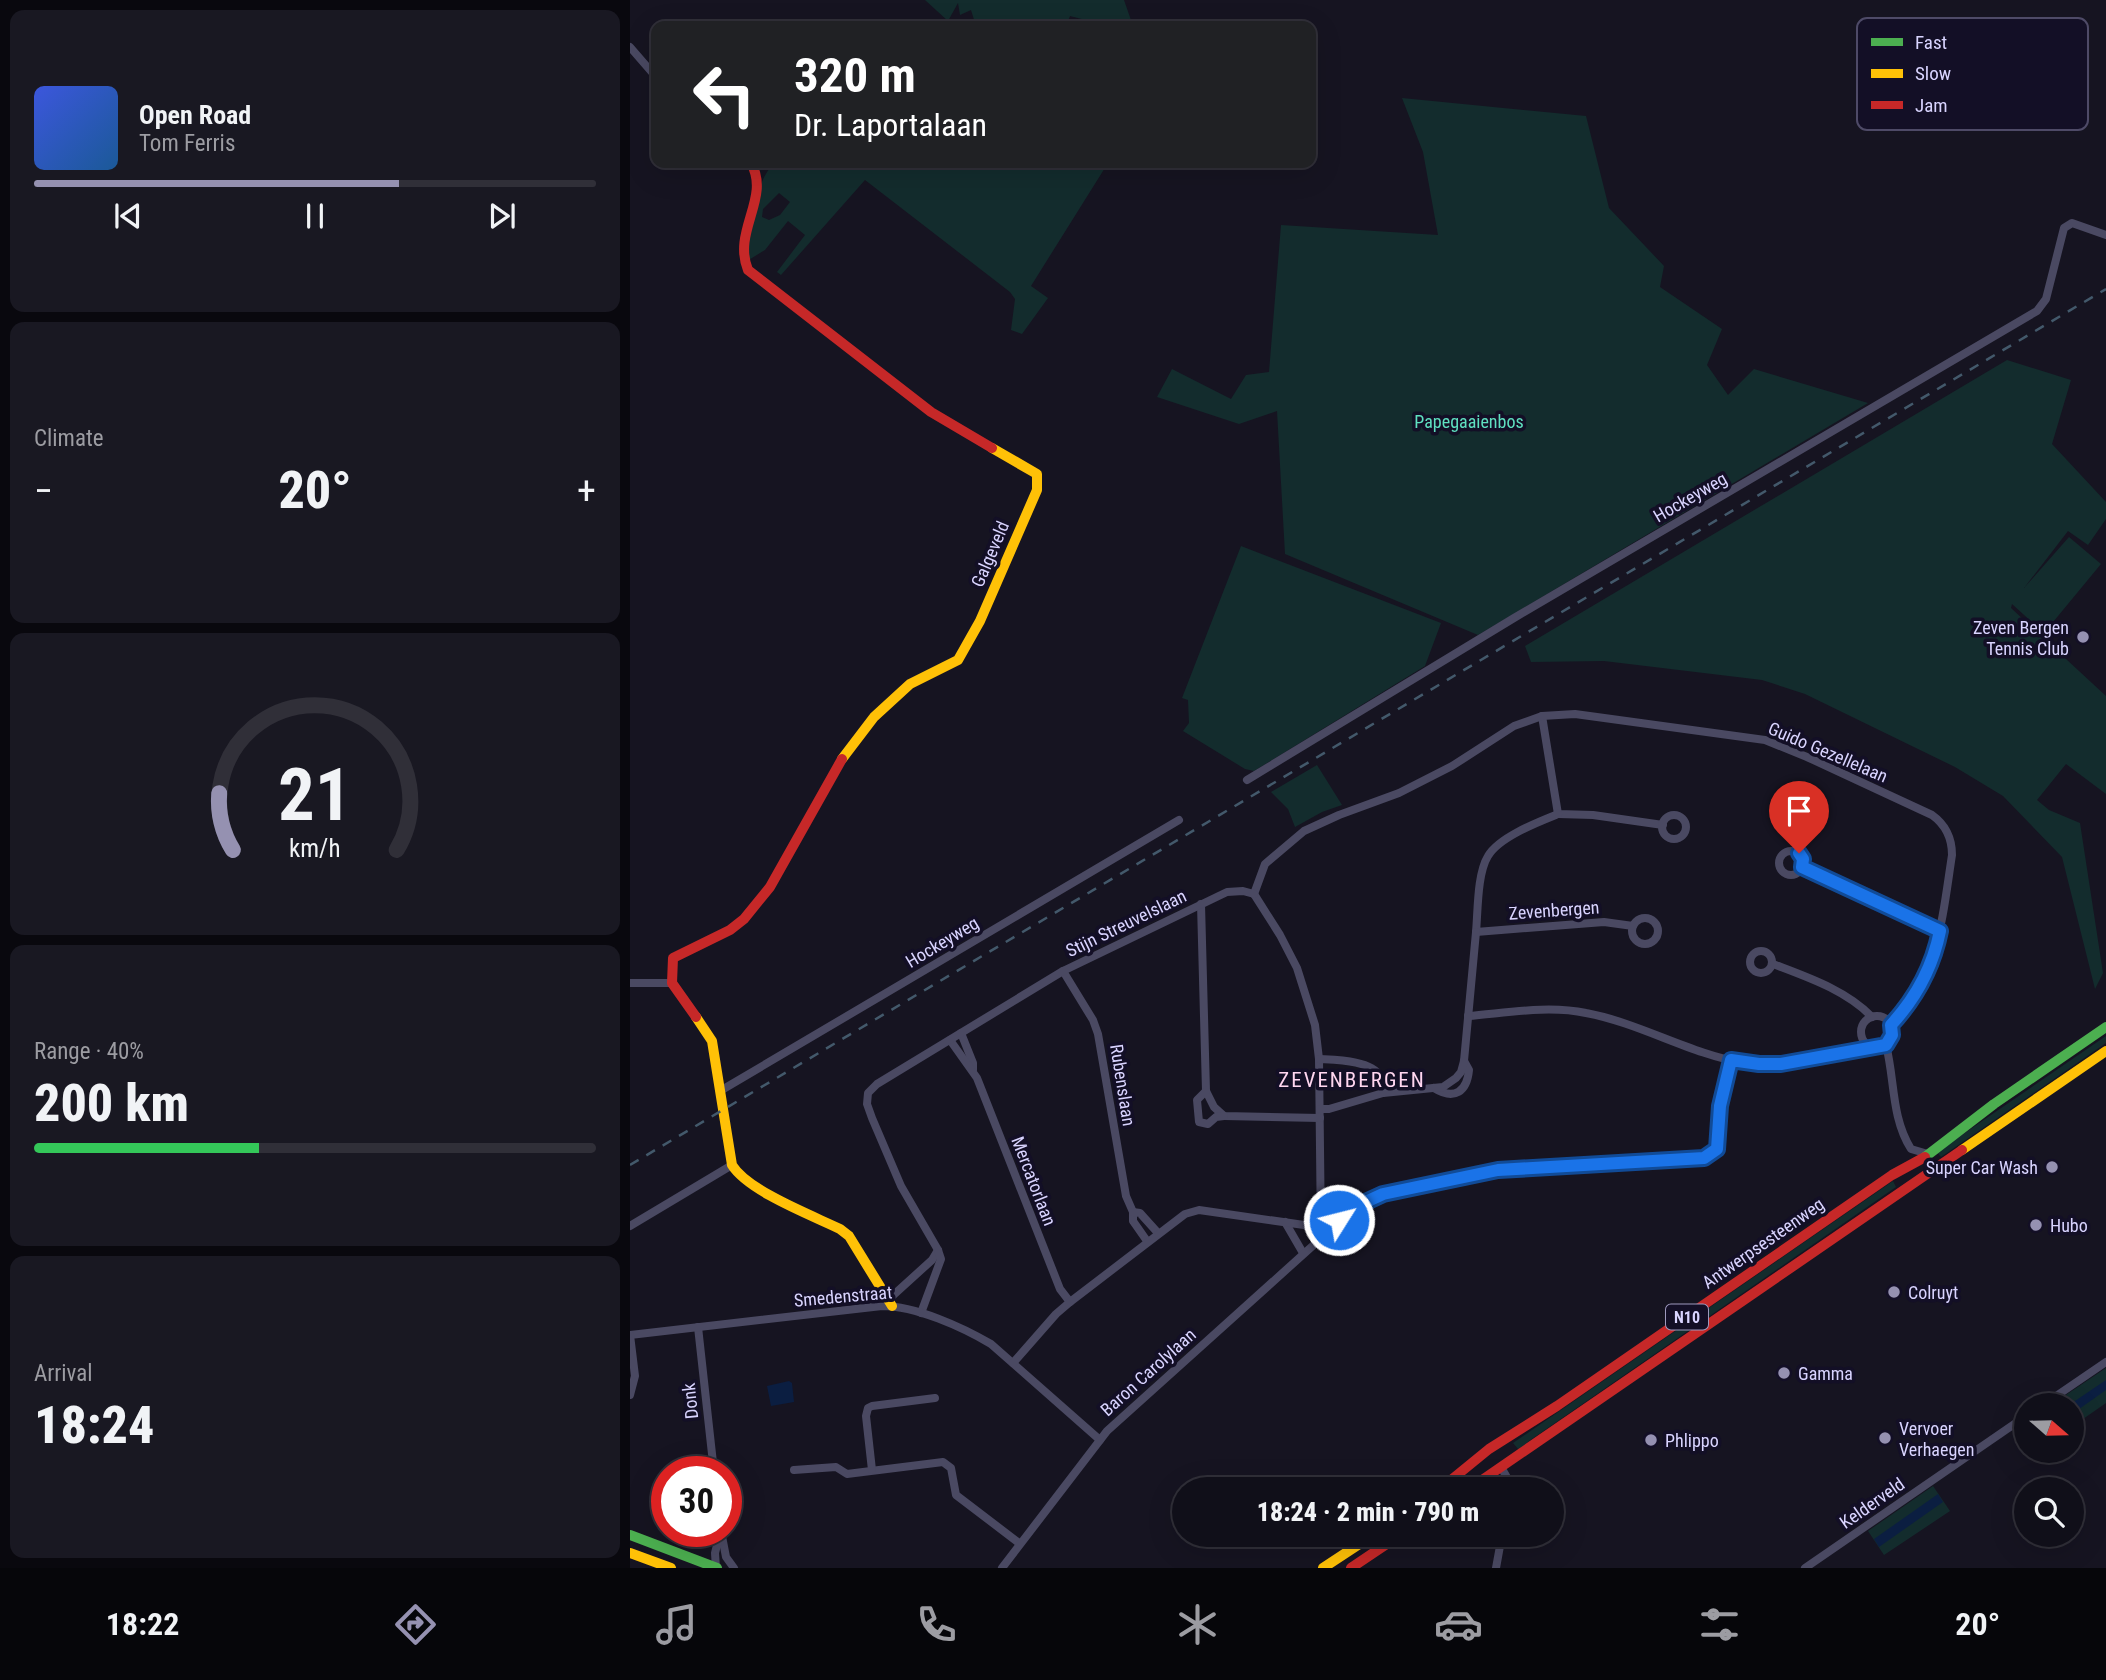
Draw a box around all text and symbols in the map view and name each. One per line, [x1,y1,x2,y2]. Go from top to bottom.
legend [1857,18,2088,130]
text: Fast [1915,31,1947,54]
text: 320 m [794,47,916,104]
icon: left [679,49,770,140]
text: Slow [1915,62,1951,85]
text: Jam [1915,94,1948,117]
text: Open Road [139,100,251,130]
text: Dr. Laportalaan [794,106,987,144]
text: Tom Ferris [139,130,235,157]
icon: previous [109,197,147,235]
icon: pause [296,197,334,235]
icon: next [483,197,521,235]
park label: Papegaaienbos [1414,411,1524,432]
text: Climate [34,425,104,452]
text: 20° [278,460,352,521]
street label: Hockeyweg [1650,468,1730,526]
text: − [34,469,53,513]
text: + [577,469,596,513]
street label: Galgeveld [967,518,1013,590]
place label: Zeven Bergen Tennis Club [1973,617,2069,659]
marker: Zeven Bergen Tennis Club [2075,629,2091,645]
street label: Guido Gezellelaan [1765,717,1891,787]
text: 21 [278,752,352,838]
pin [1769,781,1829,853]
icon: arrive [1780,792,1818,830]
text: km/h [289,834,341,863]
street label: Stijn Streuvelslaan [1062,885,1190,961]
street label: Zevenbergen [1508,896,1600,924]
street label: Hockeyweg [902,912,982,972]
text: Range · 40% [34,1038,144,1065]
street label: Rubenslaan [1106,1043,1140,1127]
district label: ZEVENBERGEN [1278,1068,1426,1092]
text: 200 km [34,1073,189,1134]
street label: Mercatorlaan [1007,1133,1061,1229]
place label: Super Car Wash [1926,1157,2038,1178]
marker: Super Car Wash [2044,1159,2060,1175]
position arrow [1302,1183,1376,1257]
street label: Antwerpsesteenweg [1698,1193,1828,1293]
place label: Hubo [2050,1215,2088,1236]
marker: Hubo [2028,1217,2044,1233]
street label: Smedenstraat [793,1281,893,1311]
place label: Colruyt [1908,1282,1958,1303]
marker: Colruyt [1886,1284,1902,1300]
road number: N10 [1666,1304,1708,1330]
street label: Baron Carolylaan [1096,1324,1200,1420]
text: Arrival [34,1360,93,1387]
place label: Gamma [1798,1363,1853,1384]
marker: Gamma [1776,1365,1792,1381]
street label: Donk [678,1382,702,1420]
north arrow [2014,1393,2084,1463]
map controls [2014,1393,2084,1547]
text: 18:24 [34,1395,154,1456]
place label: Vervoer Verhaegen [1899,1418,1974,1460]
place label: Phlippo [1665,1430,1719,1451]
marker: Vervoer Verhaegen [1877,1430,1893,1446]
marker: Phlippo [1643,1432,1659,1448]
speed limit sign: 30 [651,1456,742,1547]
street label: Kelderveld [1836,1473,1908,1533]
button: search [2014,1477,2084,1547]
text: 18:24 · 2 min · 790 m [1257,1497,1479,1527]
icon: directions [391,1600,440,1649]
icon: music [652,1600,701,1649]
icon: phone [912,1600,961,1649]
icon: climate [1173,1600,1222,1649]
icon: car [1434,1600,1483,1649]
icon: filters [1695,1600,1744,1649]
text: 18:22 [106,1605,179,1643]
text: 20° [1955,1605,2000,1643]

